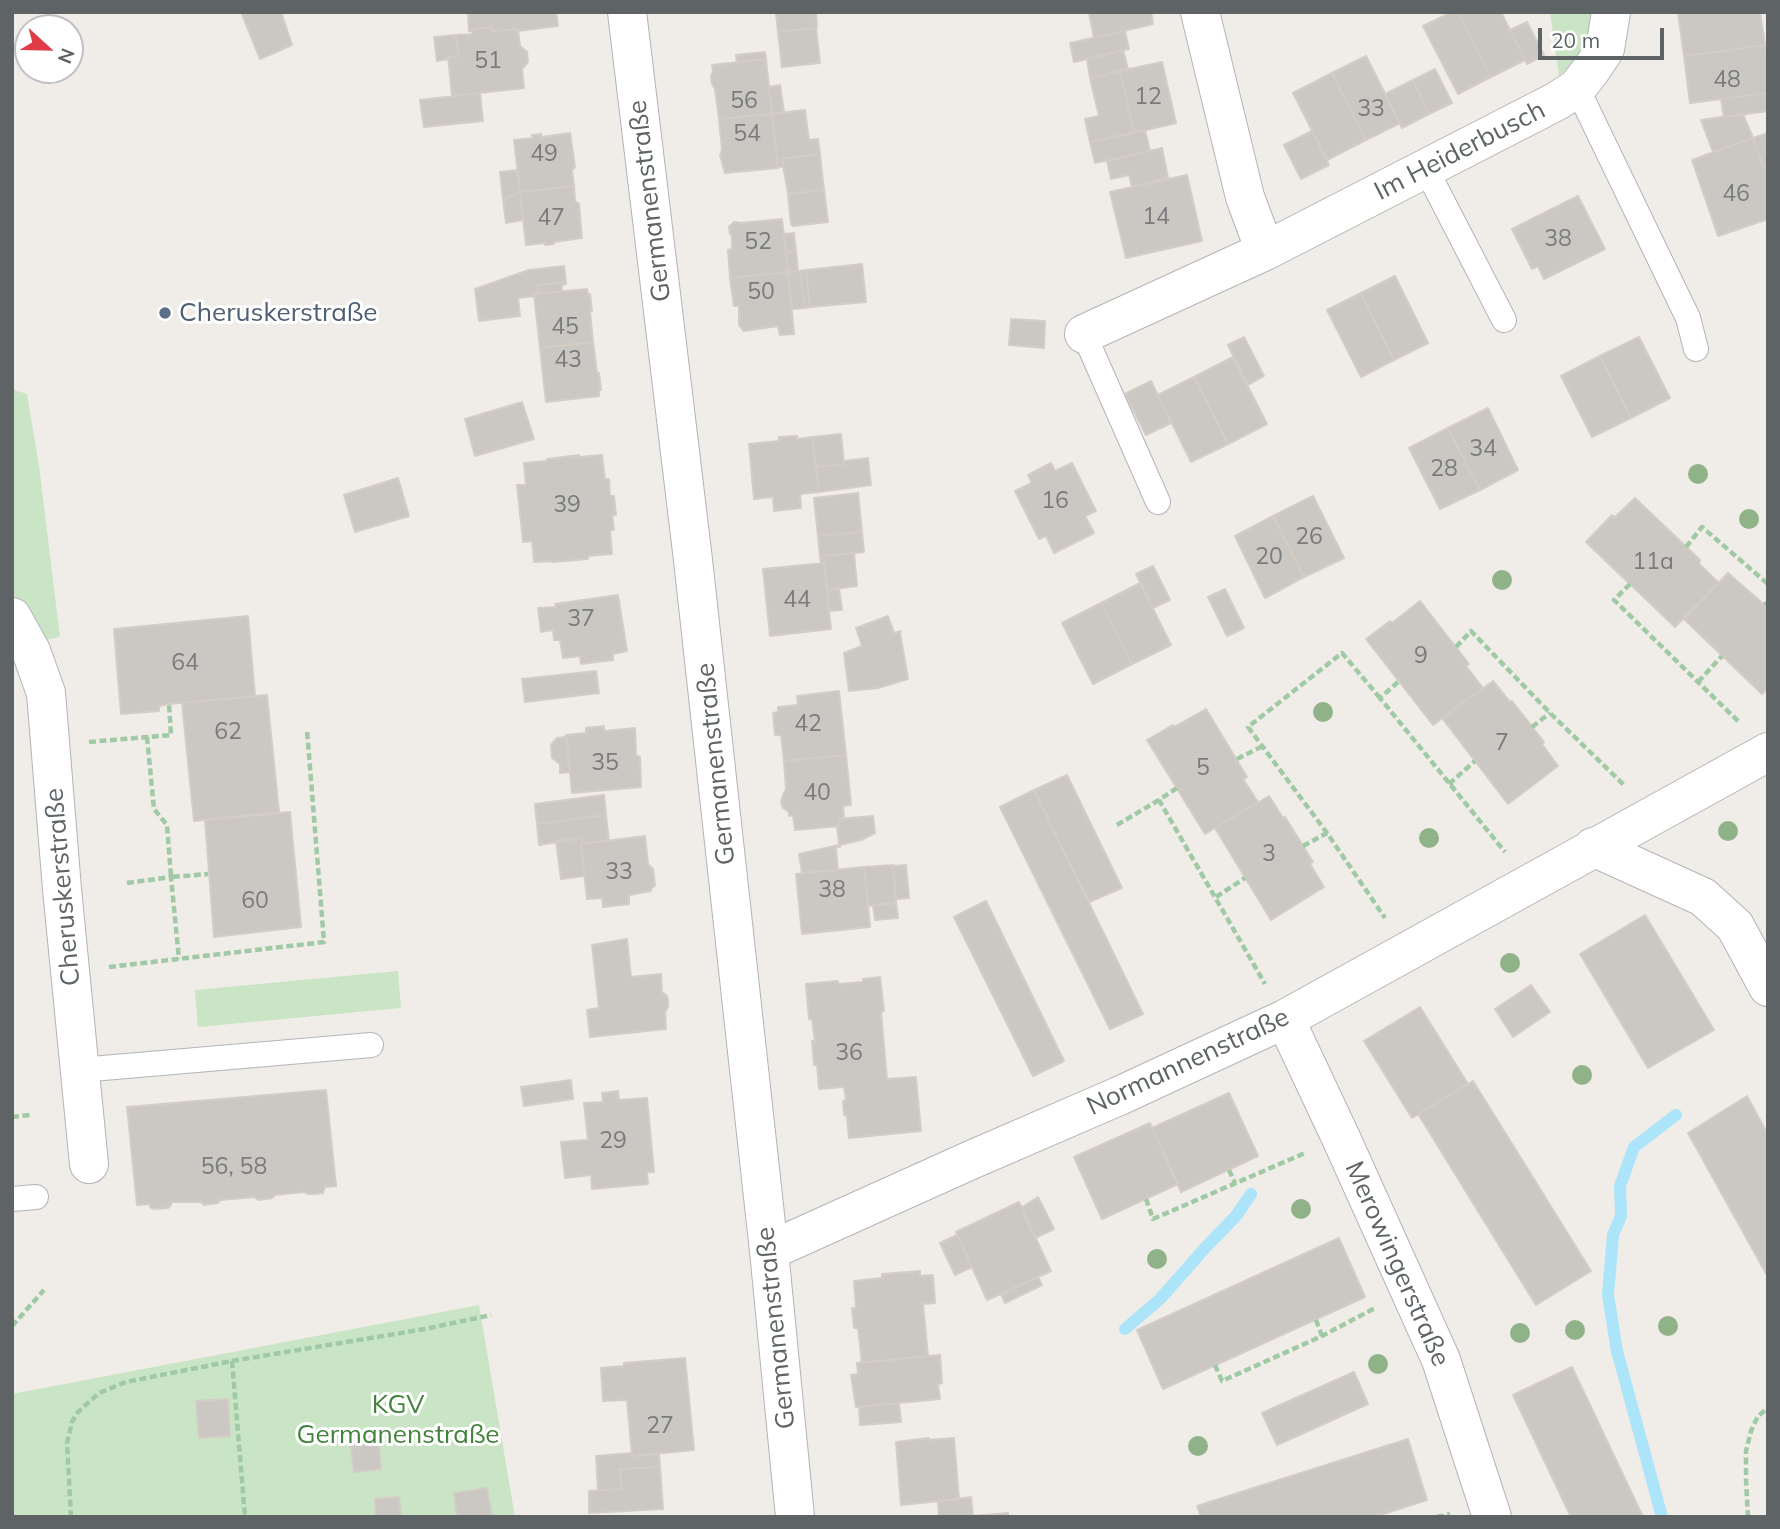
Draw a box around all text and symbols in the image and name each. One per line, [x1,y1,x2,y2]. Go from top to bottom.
north arrow [14,14,84,84]
scale bar [1542,14,1668,58]
text: 20 m [1551,27,1600,53]
text: N [53,45,80,67]
house number: 51 [474,47,502,75]
house number: 48 [1713,66,1741,94]
house number: 12 [1134,83,1162,111]
house number: 56 [730,87,758,115]
house number: 33 [1357,95,1385,123]
street label: Im Heiderbusch [1369,95,1551,207]
street label: Germanenstraße [622,98,678,304]
house number: 54 [733,120,761,148]
house number: 49 [530,140,558,168]
house number: 46 [1722,180,1750,208]
house number: 14 [1142,203,1170,231]
house number: 47 [537,204,565,232]
house number: 38 [1544,225,1572,253]
house number: 52 [744,228,772,256]
house number: 50 [747,278,775,306]
place label: Cheruskerstraße [179,297,377,329]
marker: Cheruskerstraße [157,305,173,321]
house number: 45 [551,313,579,341]
house number: 43 [554,346,582,374]
house number: 34 [1469,435,1497,463]
house number: 28 [1430,455,1458,483]
house number: 16 [1041,487,1069,515]
house number: 39 [553,491,581,519]
house number: 26 [1295,523,1323,551]
house number: 20 [1255,543,1283,571]
house number: 11a [1632,548,1674,576]
house number: 44 [783,586,811,614]
house number: 37 [567,605,595,633]
house number: 9 [1414,642,1428,670]
house number: 64 [171,649,199,677]
street label: Germanenstraße [690,661,742,867]
house number: 42 [794,710,822,738]
house number: 62 [214,718,242,746]
house number: 7 [1495,729,1509,757]
house number: 35 [591,749,619,777]
house number: 5 [1196,754,1210,782]
house number: 40 [803,779,831,807]
street label: Cheruskerstraße [39,787,87,987]
house number: 3 [1262,840,1276,868]
house number: 33 [605,858,633,886]
house number: 38 [818,876,846,904]
house number: 60 [241,887,269,915]
street label: Normannenstraße [1082,1002,1294,1122]
house number: 36 [835,1039,863,1067]
house number: 29 [599,1127,627,1155]
house number: 56, 58 [201,1153,267,1181]
street label: Merowingerstraße [1338,1157,1456,1371]
street label: Germanenstraße [750,1225,802,1431]
park label: KGV Germanenstraße [296,1389,500,1450]
house number: 27 [646,1412,674,1440]

